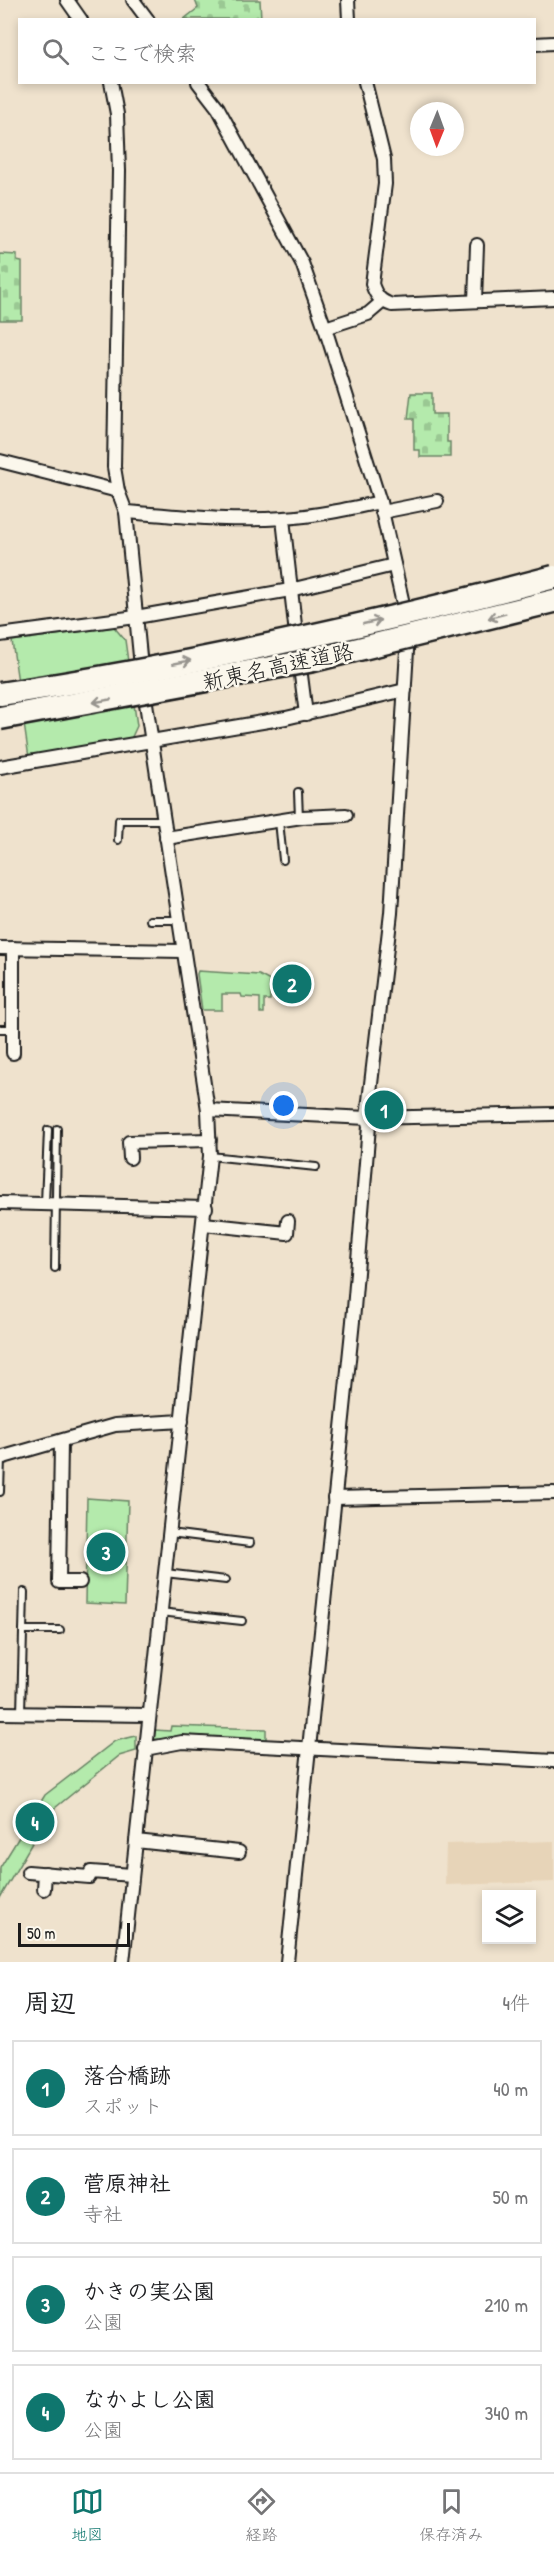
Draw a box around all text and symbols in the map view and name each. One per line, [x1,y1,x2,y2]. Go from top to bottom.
search box [18,18,536,84]
icon: search [39,35,72,68]
text: ここで検索 [87,38,197,68]
north arrow [410,102,464,156]
one-way arrow [488,610,507,622]
one-way arrow [363,615,382,627]
street label: 新東名高速道路 [200,635,356,697]
one-way arrow [171,656,191,667]
one-way arrow [92,695,112,706]
pin: 2 [272,962,312,1006]
pin: 1 [364,1088,404,1132]
your location [269,1091,298,1120]
pin: 3 [86,1530,126,1574]
pin: 4 [15,1800,54,1844]
map controls [482,1890,536,1944]
button: layers [482,1890,536,1944]
scale bar [18,1920,130,1948]
text: 50 m [27,1922,56,1944]
text: 周辺 [24,1985,76,2020]
text: 4件 [503,1989,530,2016]
text: 落合橋跡 [83,2060,171,2090]
text: 1 [42,2075,49,2102]
text: 40 m [493,2075,528,2102]
text: スポット [83,2092,163,2119]
text: 菅原神社 [83,2168,171,2198]
text: 2 [41,2183,50,2210]
text: 50 m [492,2183,528,2210]
text: 寺社 [83,2200,123,2227]
text: かきの実公園 [83,2276,215,2306]
text: 3 [41,2291,50,2318]
text: 210 m [484,2291,528,2318]
text: 公園 [83,2308,123,2335]
text: なかよし公園 [83,2384,215,2414]
text: 4 [42,2399,49,2426]
text: 340 m [484,2399,528,2426]
text: 公園 [83,2416,123,2443]
tab: 地図 [71,2485,104,2545]
tab: 経路 [245,2485,278,2545]
tab: 保存済み [419,2485,483,2545]

